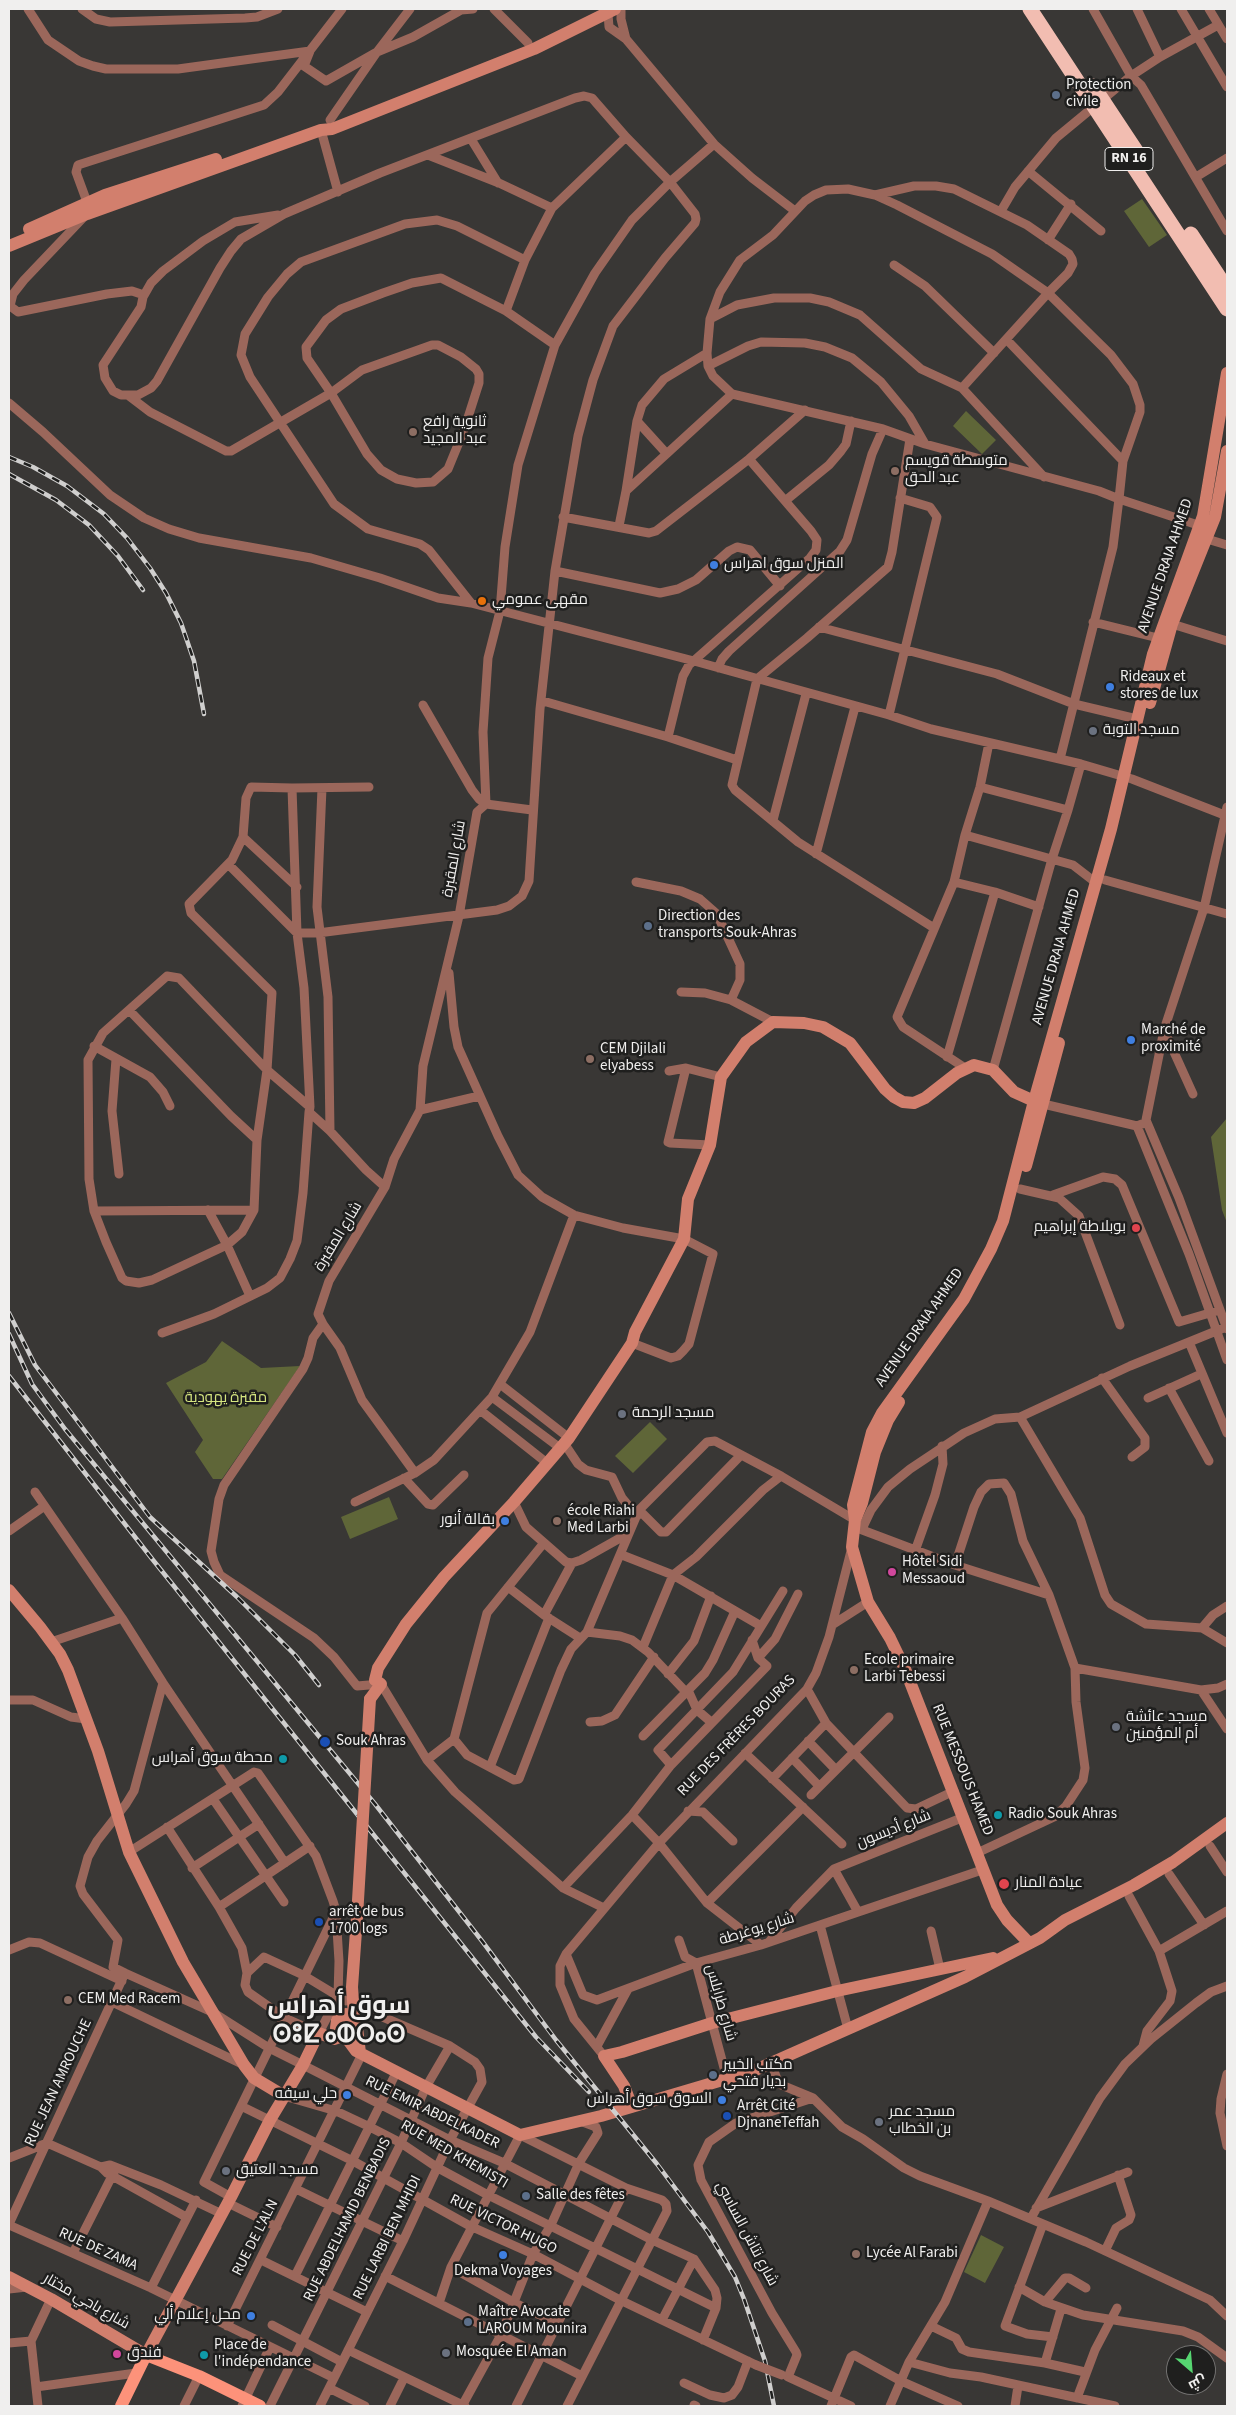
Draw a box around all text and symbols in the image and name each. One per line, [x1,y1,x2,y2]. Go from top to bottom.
place label: Protection civile [1066,77,1132,112]
marker: Protection civile [1050,89,1062,101]
road number: RN 16 [1105,148,1153,170]
place label: ثانوية رافع عبد المجيد [423,414,487,449]
marker: ثانوية رافع عبد المجيد [407,426,419,438]
place label: متوسطة قويسم عبد الحق [905,453,1008,488]
marker: متوسطة قويسم عبد الحق [889,465,901,477]
street label: AVENUE DRAIA AHMED [1135,497,1197,635]
place label: المنزل سوق اهراس [724,556,844,574]
marker: المنزل سوق اهراس [708,559,720,571]
place label: مقهى عمومي [492,592,588,610]
marker: مقهى عمومي [476,595,488,607]
place label: Rideaux et stores de lux [1120,669,1198,704]
marker: Rideaux et stores de lux [1104,681,1116,693]
place label: مسجد التوبة [1103,722,1180,740]
marker: مسجد التوبة [1087,725,1099,737]
street label: شارع المقبرة [439,819,471,899]
street label: AVENUE DRAIA AHMED [1029,887,1085,1027]
place label: Direction des transports Souk-Ahras [658,908,797,943]
marker: Direction des transports Souk-Ahras [642,920,654,932]
place label: Marché de proximité [1141,1022,1206,1057]
marker: Marché de proximité [1125,1034,1137,1046]
place label: CEM Djilali elyabess [600,1041,666,1076]
marker: CEM Djilali elyabess [584,1053,596,1065]
street label: شارع المقبرة [311,1199,367,1275]
place label: بوبلاطة إبراهيم [1034,1219,1126,1237]
marker: بوبلاطة إبراهيم [1130,1222,1142,1234]
street label: AVENUE DRAIA AHMED [872,1265,968,1391]
park label: مقبرة يهودية [185,1390,267,1408]
place label: مسجد الرحمة [632,1405,714,1423]
marker: مسجد الرحمة [616,1408,628,1420]
place label: école Riahi Med Larbi [567,1503,635,1538]
place label: بقالة أنور [441,1512,495,1530]
marker: بقالة أنور [499,1515,511,1527]
marker: école Riahi Med Larbi [551,1515,563,1527]
place label: Hôtel Sidi Messaoud [902,1554,965,1589]
marker: Hôtel Sidi Messaoud [886,1566,898,1578]
place label: Ecole primaire Larbi Tebessi [864,1652,954,1687]
marker: Ecole primaire Larbi Tebessi [848,1664,860,1676]
street label: RUE DES FRÈRES BOURAS [674,1672,800,1800]
street label: RUE MESSOUS HAMED [927,1702,997,1838]
place label: مسجد عائشة أم المؤمنين [1126,1709,1207,1744]
marker: مسجد عائشة أم المؤمنين [1110,1721,1122,1733]
place label: Souk Ahras [336,1733,406,1751]
marker: Souk Ahras [318,1735,332,1749]
place label: محطة سوق أهراس [152,1750,273,1768]
marker: محطة سوق أهراس [277,1753,289,1765]
place label: Radio Souk Ahras [1008,1806,1117,1824]
street label: شارع أديسون [854,1807,934,1853]
marker: Radio Souk Ahras [992,1809,1004,1821]
place label: عيادة المنار [1015,1875,1083,1893]
marker: عيادة المنار [997,1877,1011,1891]
place label: arrêt de bus 1700 logs [329,1904,404,1939]
street label: شارع يوغرطة [717,1910,797,1950]
marker: arrêt de bus 1700 logs [313,1916,325,1928]
street label: شارع طرابلس [700,1963,740,2043]
place label: CEM Med Racem [78,1991,180,2009]
district label: سوق أهراس ⵙⵓⵇ ⴰⵀⵔⴰⵙ [268,1993,410,2052]
marker: CEM Med Racem [62,1994,74,2006]
street label: RUE JEAN AMROUCHE [22,2016,96,2150]
place label: مكتب الخبير بديار فتحي [723,2057,793,2092]
marker: مكتب الخبير بديار فتحي [707,2069,719,2081]
street label: RUE EMIR ABDELKADER [362,2073,502,2153]
place label: حلي سيفه [275,2086,337,2104]
marker: حلي سيفه [341,2089,353,2101]
place label: السوق سوق أهراس [587,2091,712,2109]
marker: السوق سوق أهراس [716,2094,728,2106]
place label: Arrêt Cité DjnaneTeffah [737,2098,820,2133]
place label: مسجد عمر بن الخطاب [889,2104,955,2139]
marker: Arrêt Cité DjnaneTeffah [721,2110,733,2122]
marker: مسجد عمر بن الخطاب [873,2116,885,2128]
street label: RUE MED KHEMISTI [397,2117,511,2193]
street label: RUE ABDELHAMID BENBADIS [300,2135,396,2305]
place label: مسجد العتيق [236,2162,319,2180]
marker: مسجد العتيق [220,2165,232,2177]
street label: RUE LARBI BEN MHIDI [350,2173,426,2303]
street label: شارع نتاش الساسي [711,2179,781,2289]
place label: Salle des fêtes [536,2187,625,2205]
marker: Salle des fêtes [520,2190,532,2202]
street label: RUE VICTOR HUGO [447,2191,559,2259]
street label: RUE DE L'ALN [229,2197,283,2279]
street label: RUE DE ZAMA [56,2225,140,2275]
place label: Lycée Al Farabi [866,2245,958,2263]
marker: Lycée Al Farabi [850,2248,862,2260]
marker: Dekma Voyages [497,2249,509,2261]
place label: Dekma Voyages [454,2263,552,2281]
street label: شارع باجي مختار [40,2270,132,2334]
place label: Maître Avocate LAROUM Mounira [478,2304,587,2339]
place label: محل إعلام ألي [154,2307,241,2325]
marker: محل إعلام ألي [245,2310,257,2322]
marker: Maître Avocate LAROUM Mounira [462,2316,474,2328]
place label: Place de l'indépendance [214,2337,311,2372]
place label: Mosquée El Aman [456,2344,567,2362]
place label: فندق [127,2345,161,2363]
north arrow [1166,2345,1216,2395]
marker: Mosquée El Aman [440,2347,452,2359]
marker: فندق [111,2348,123,2360]
marker: Place de l'indépendance [198,2349,210,2361]
text: ش [1185,2369,1210,2395]

